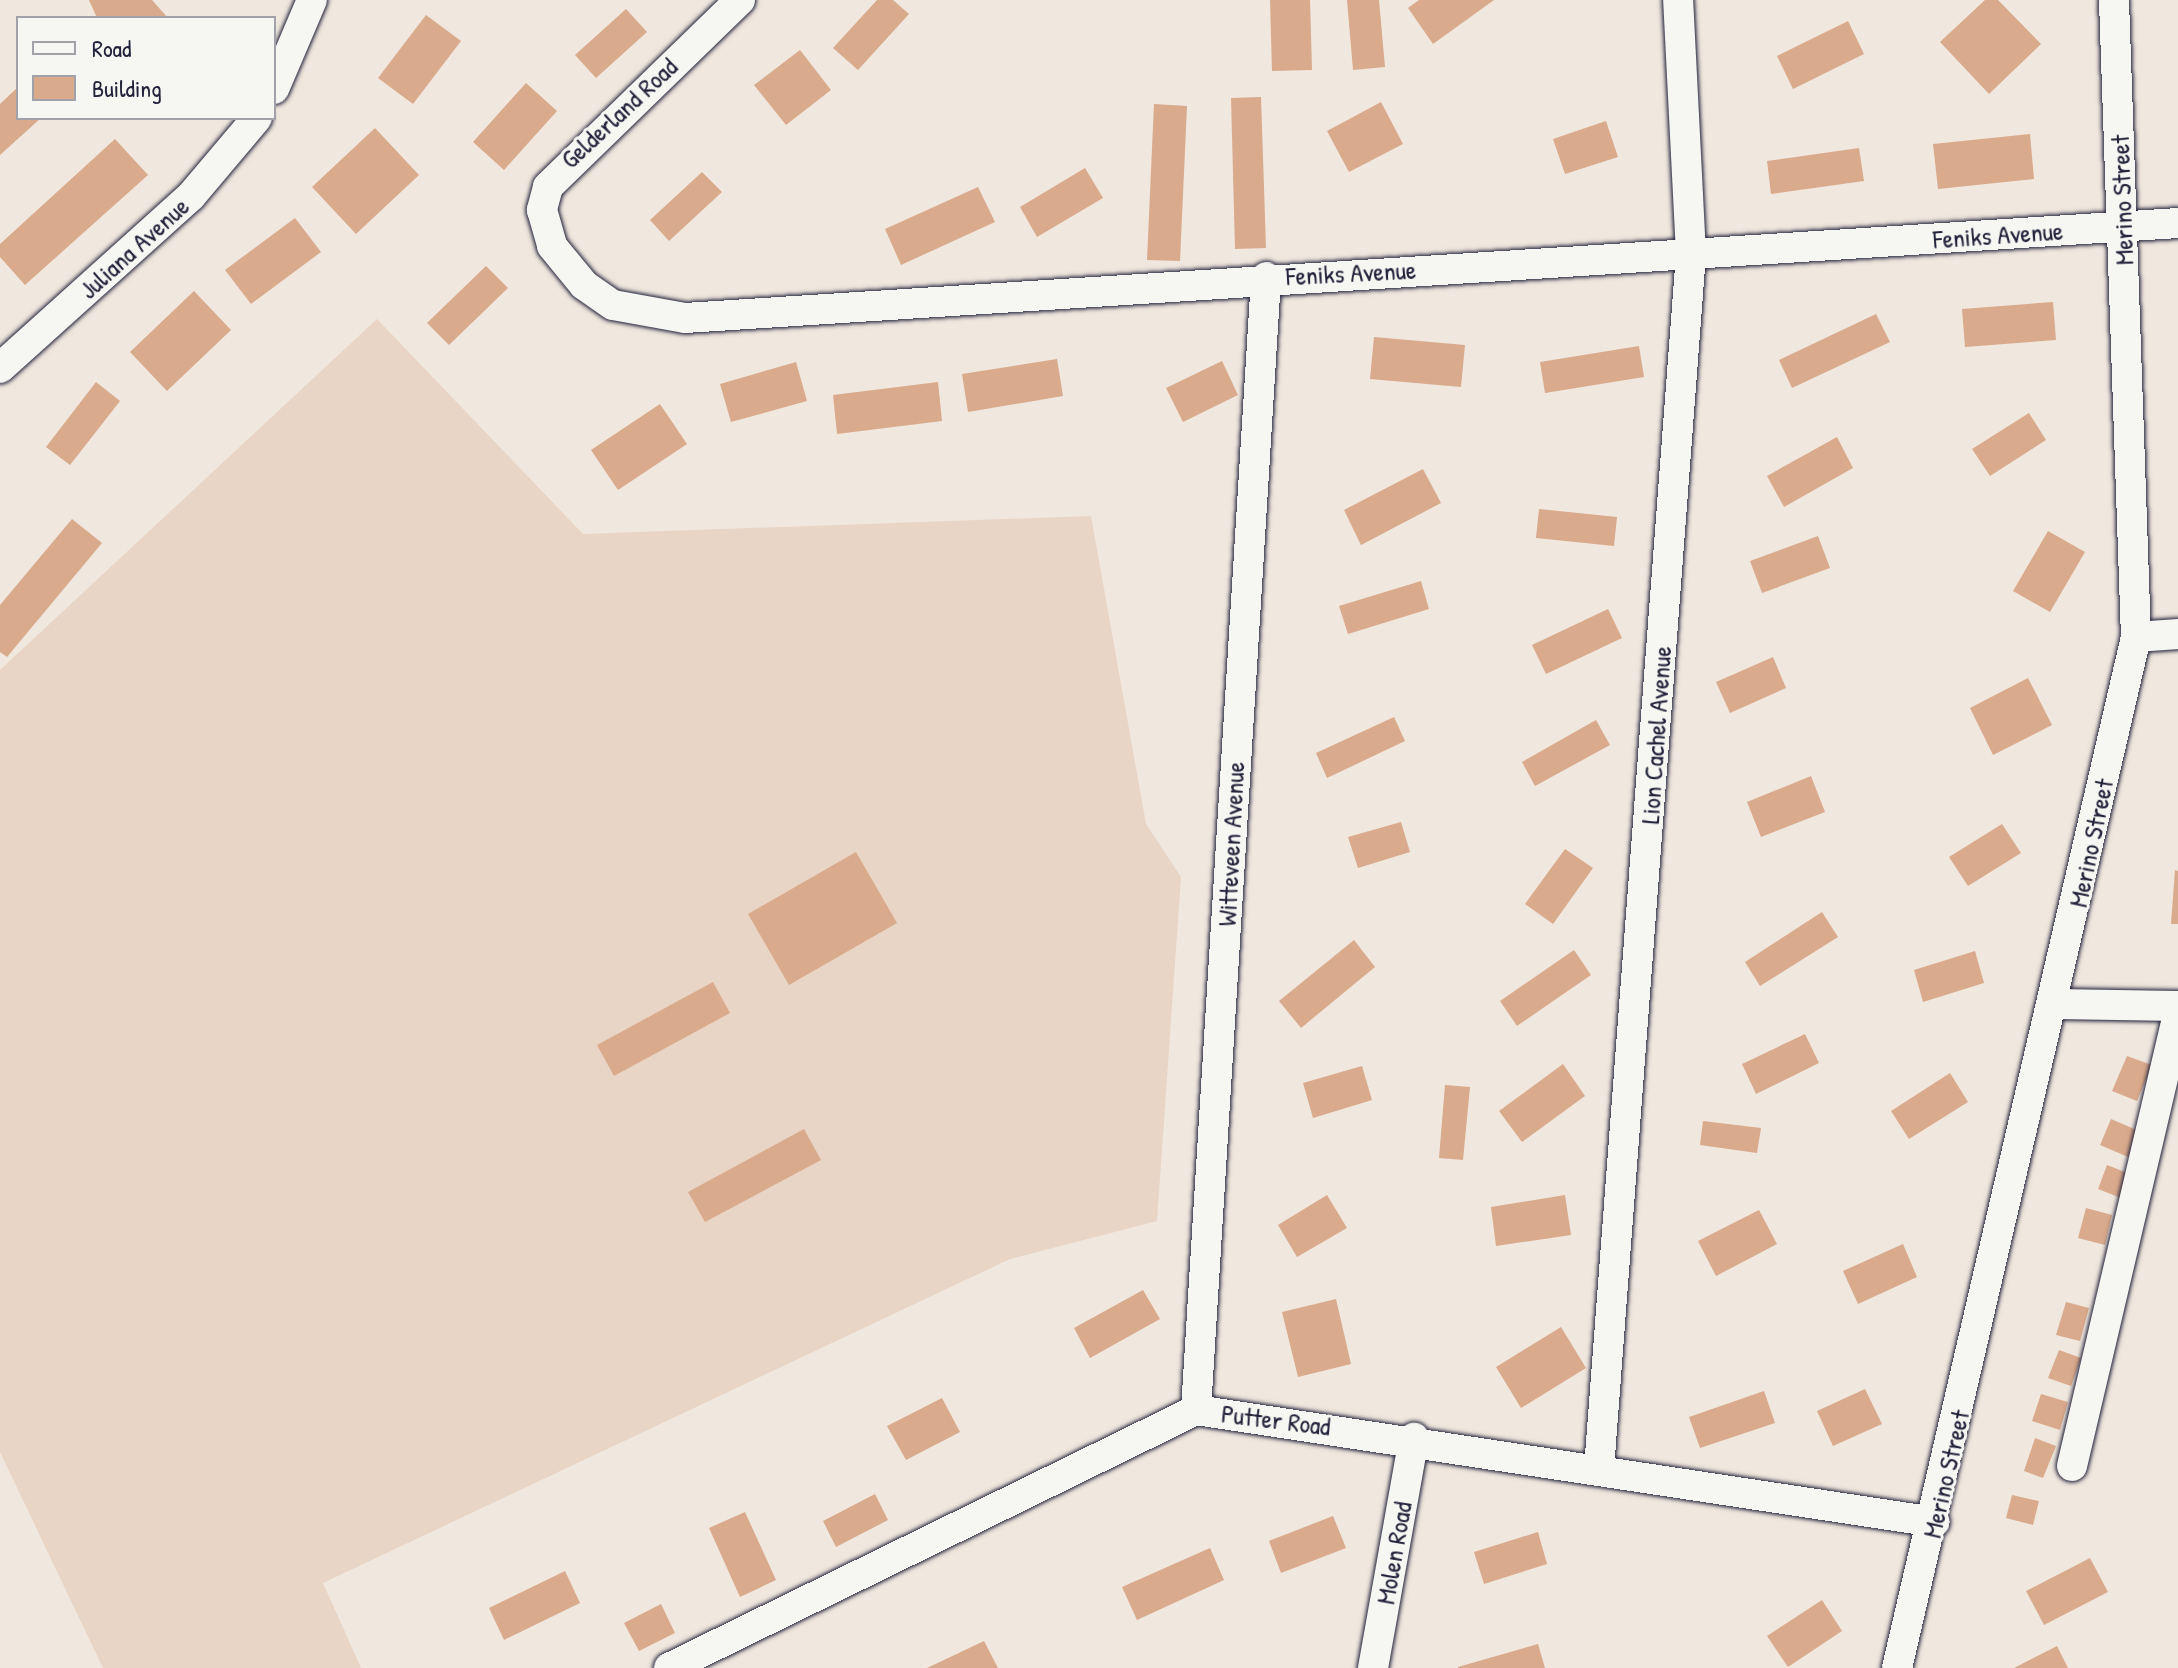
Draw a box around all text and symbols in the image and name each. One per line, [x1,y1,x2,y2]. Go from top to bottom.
legend [16,16,276,120]
text: Road [92,32,131,64]
street label: Gelderland Road [554,51,684,175]
text: Building [92,72,162,104]
street label: Merino Street [2104,134,2140,266]
street label: Juliana Avenue [73,191,195,305]
street label: Feniks Avenue [1932,215,2064,255]
street label: Feniks Avenue [1285,254,1417,292]
street label: Lion Cachel Avenue [1634,645,1678,825]
street label: Witteveen Avenue [1211,761,1251,927]
street label: Merino Street [2062,776,2120,910]
street label: Putter Road [1220,1398,1332,1442]
street label: Merino Street [1916,1407,1976,1541]
street label: Molen Road [1370,1499,1418,1607]

